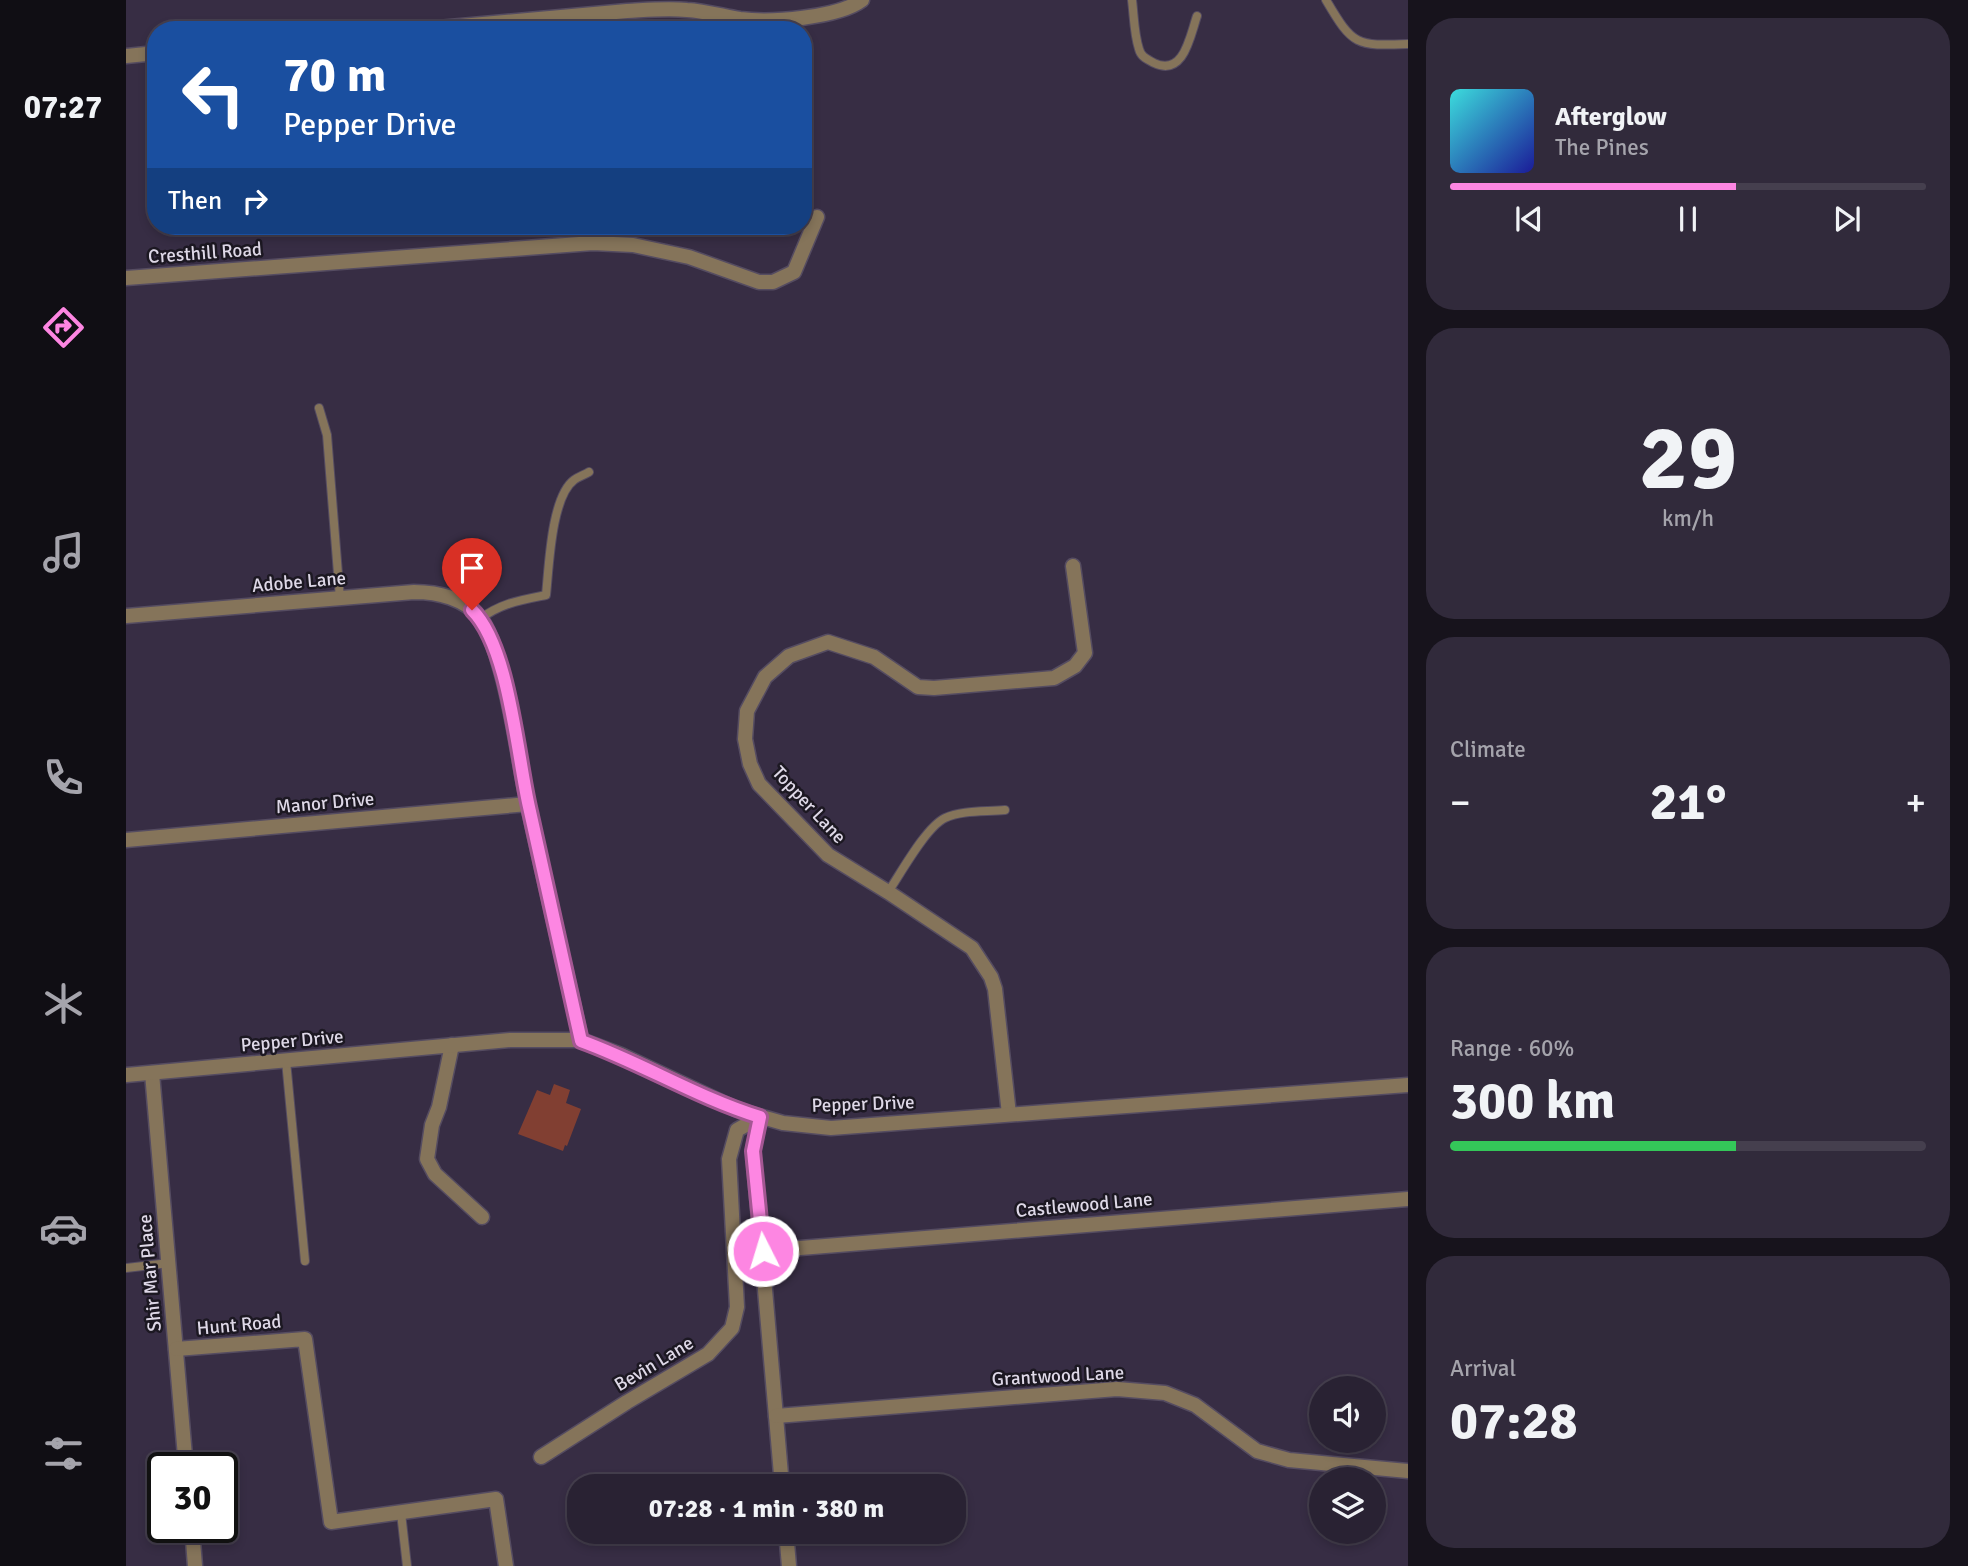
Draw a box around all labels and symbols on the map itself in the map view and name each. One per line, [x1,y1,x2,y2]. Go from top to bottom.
street label: Cresthill Road [147,237,263,269]
pin [442,538,502,610]
street label: Adobe Lane [251,566,347,598]
street label: Topper Lane [767,761,851,849]
street label: Manor Drive [275,787,375,819]
street label: Pepper Drive [240,1025,344,1057]
street label: Pepper Drive [811,1090,915,1118]
street label: Castlewood Lane [1015,1187,1153,1223]
street label: Shir Mar Place [133,1213,167,1333]
position arrow [726,1214,800,1288]
street label: Hunt Road [196,1309,282,1341]
street label: Bevin Lane [610,1331,698,1397]
street label: Grantwood Lane [991,1361,1125,1391]
speed limit sign: 30 [147,1452,238,1543]

